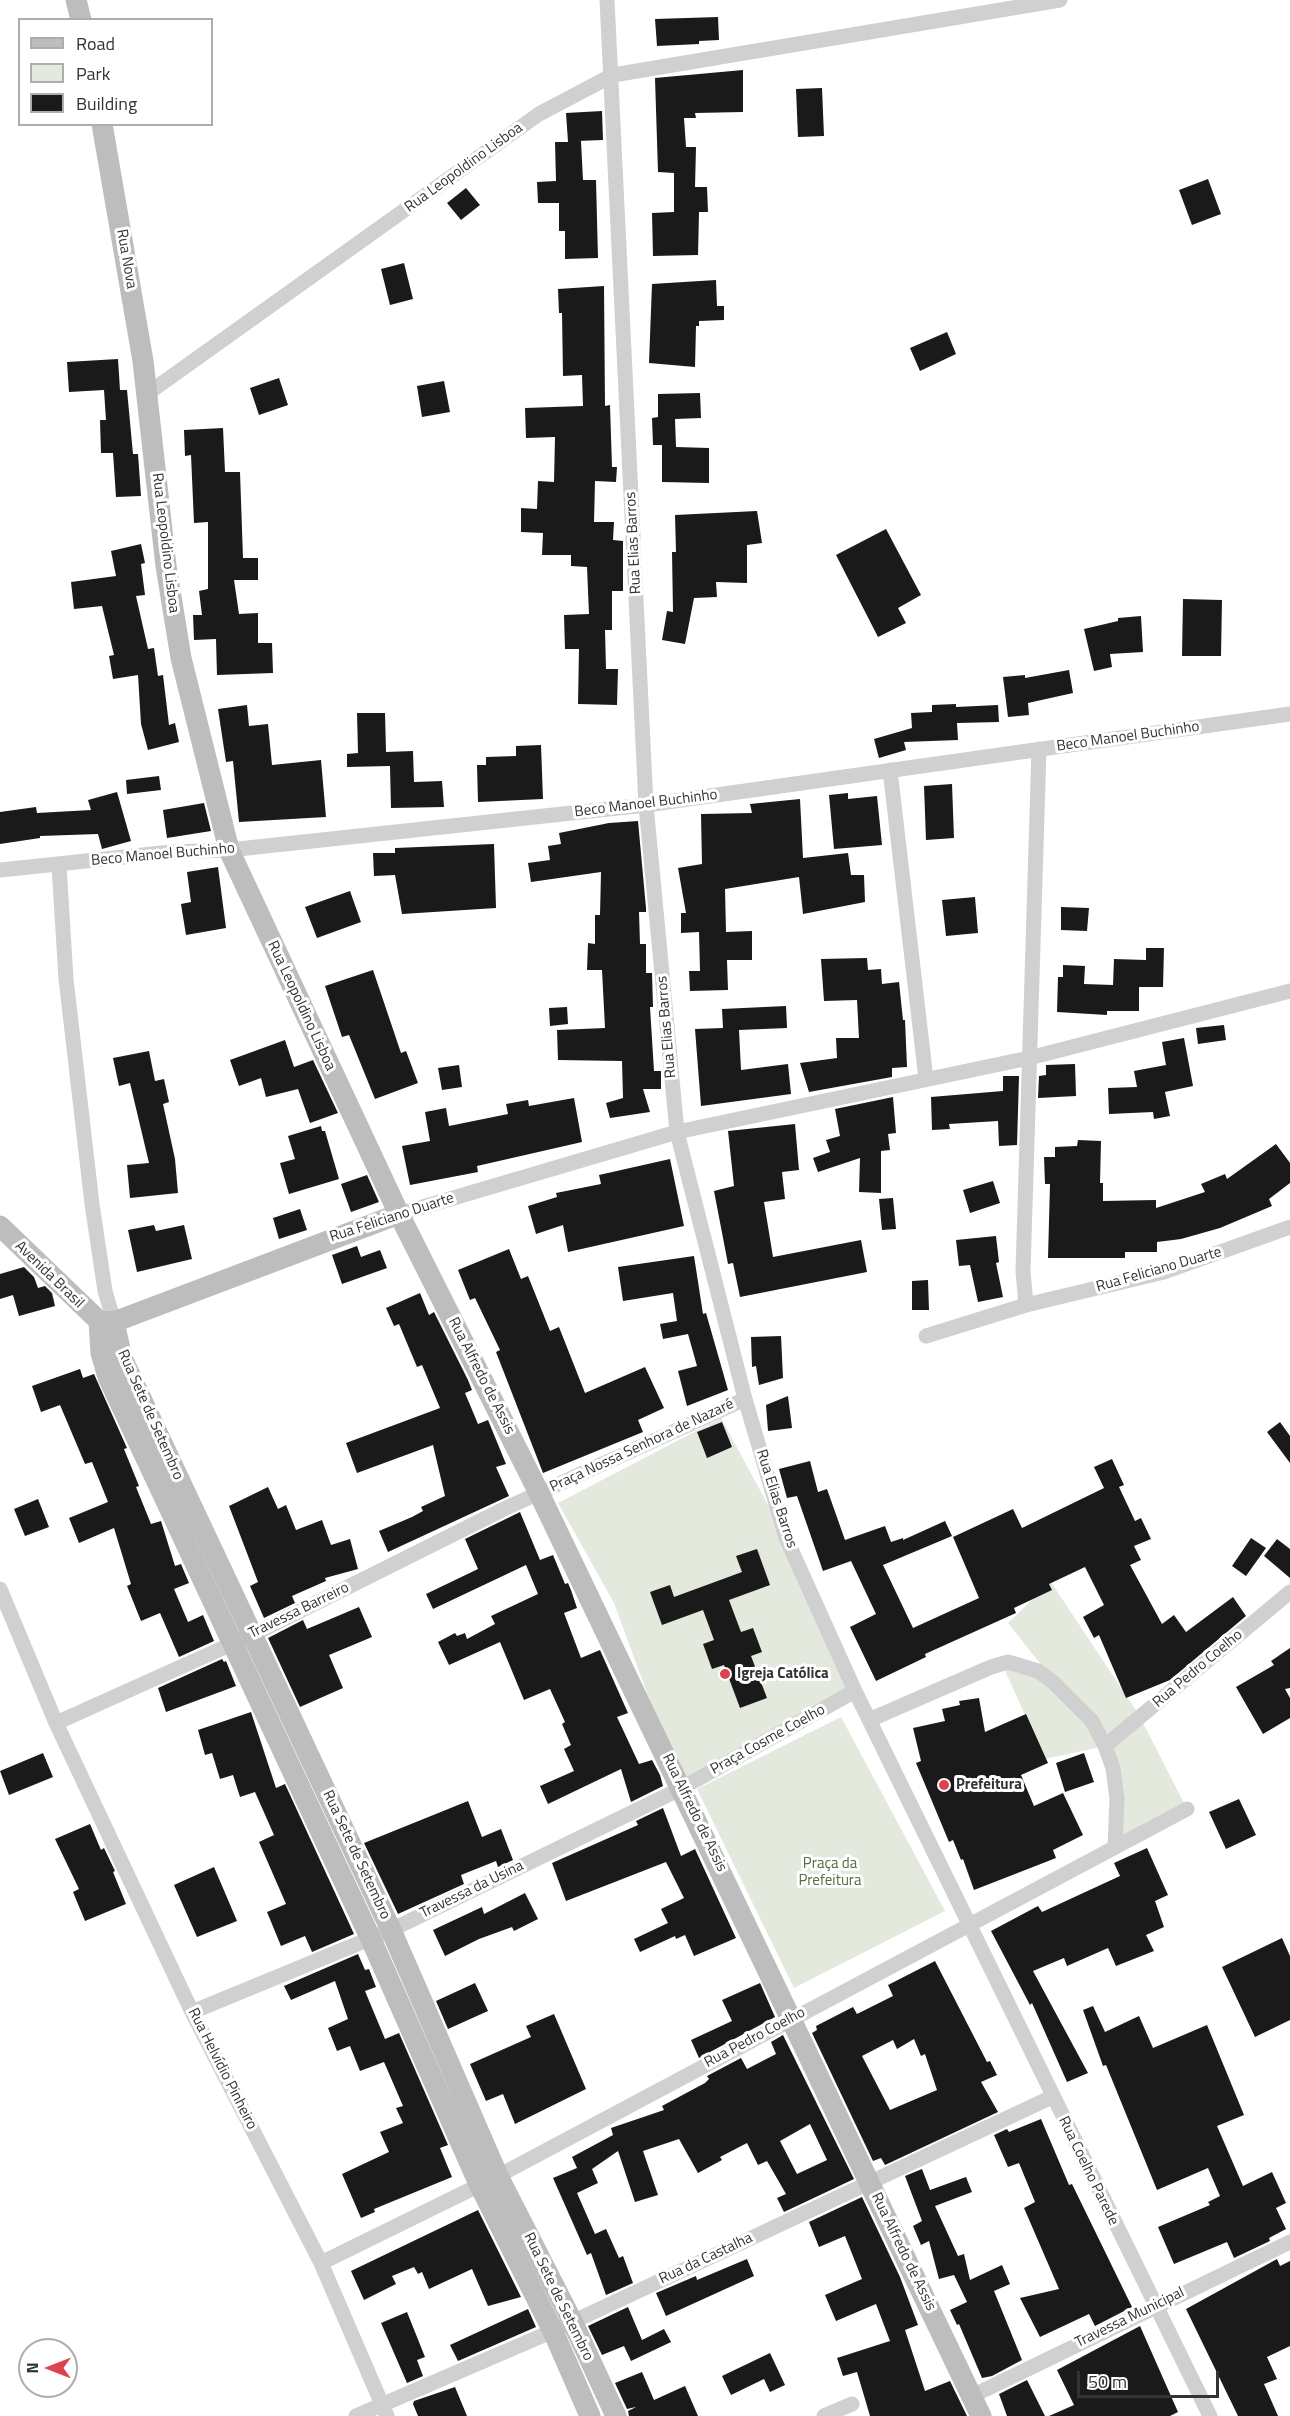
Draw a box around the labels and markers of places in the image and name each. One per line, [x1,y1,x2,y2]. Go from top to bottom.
place label: Igreja Católica [737,1665,829,1683]
marker: Igreja Católica [718,1667,732,1681]
place label: Prefeitura [956,1776,1022,1794]
marker: Prefeitura [937,1778,951,1792]

